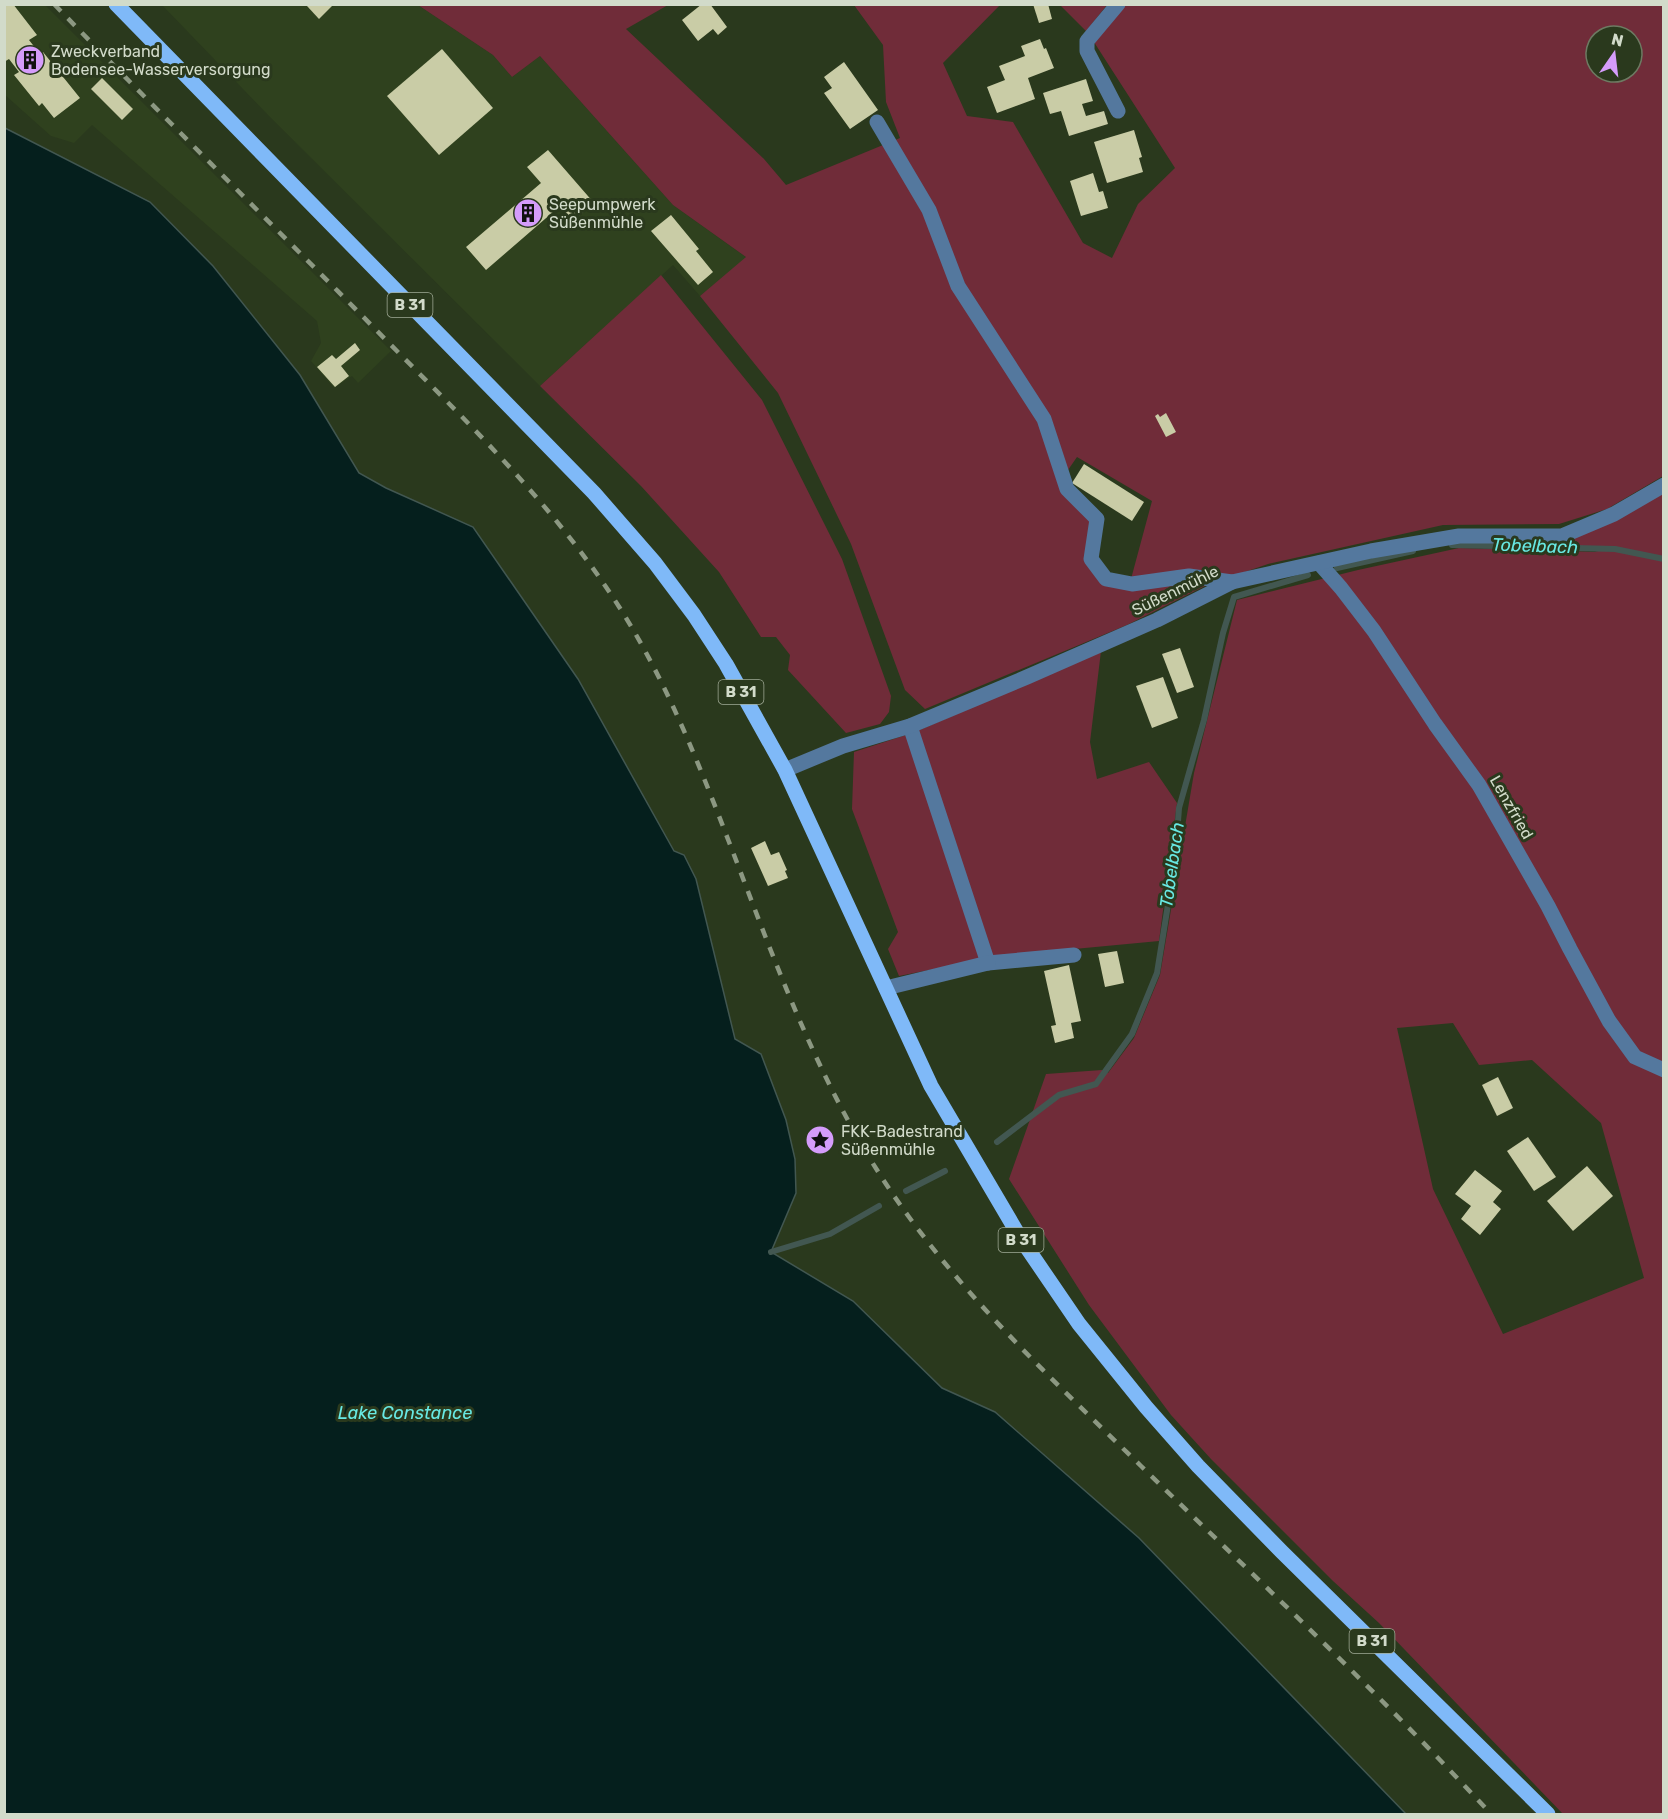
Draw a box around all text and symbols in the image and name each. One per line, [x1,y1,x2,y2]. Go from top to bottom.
north arrow [1584,24,1644,84]
text: N [1610,29,1625,51]
place label: Zweckverband Bodensee-Wasserversorgung [51,42,271,79]
building icon: Zweckverband Bodensee-Wasserversorgung [14,44,46,76]
place label: Seepumpwerk Süßenmühle [549,195,656,232]
building icon: Seepumpwerk Süßenmühle [512,197,544,229]
road number: B 31 [388,293,432,317]
water label: Tobelbach [1491,533,1579,559]
street label: Süßenmühle [1129,561,1222,620]
road number: B 31 [718,680,764,704]
street label: Lenzfried [1486,772,1537,842]
water label: Tobelbach [1155,821,1189,909]
place label: FKK-Badestrand Süßenmühle [841,1122,963,1159]
place icon: FKK-Badestrand Süßenmühle [804,1124,836,1156]
road number: B 31 [998,1228,1044,1252]
water label: Lake Constance [338,1402,472,1424]
road number: B 31 [1350,1629,1394,1653]

